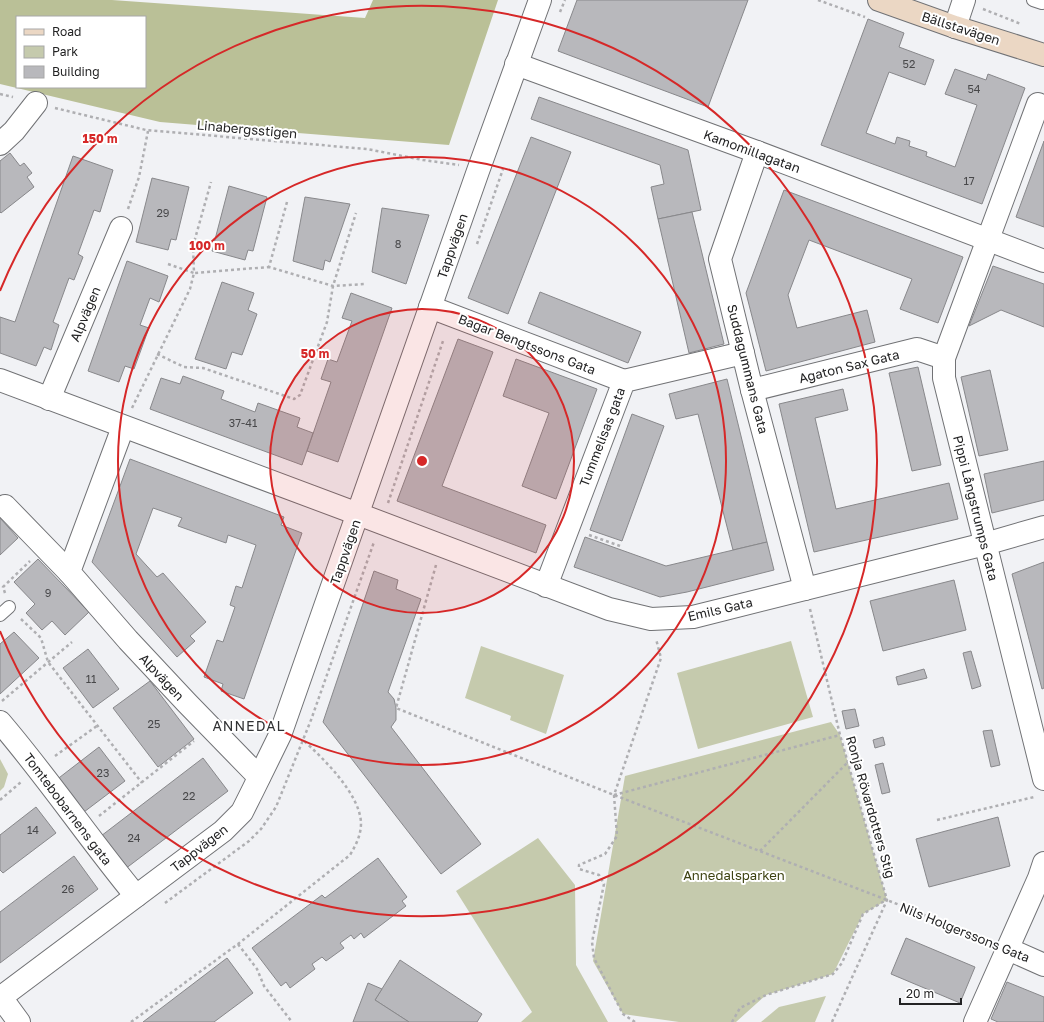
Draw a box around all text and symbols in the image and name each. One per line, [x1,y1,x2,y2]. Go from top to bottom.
street label: Bällstavägen [920,8,1002,48]
legend [16,16,146,88]
text: Road [52,24,81,39]
text: Park [52,44,78,59]
house number: 52 [903,57,915,70]
text: Building [52,64,100,79]
house number: 54 [967,82,981,95]
street label: Linabergsstigen [196,117,298,141]
street label: Kamomillagatan [701,126,803,176]
text: 150 m [83,131,117,146]
house number: 17 [963,174,975,187]
house number: 29 [156,206,170,219]
street label: Tappvägen [433,211,471,281]
house number: 8 [395,237,402,250]
text: 100 m [189,238,225,253]
street label: Alpvägen [66,284,104,344]
street label: Suddagummans Gata [724,303,772,435]
street label: Bagar Bengtssons Gata [456,310,598,378]
text: 50 m [301,346,329,361]
street label: Agaton Sax Gata [797,346,901,386]
street label: Tummelisas gata [576,385,628,489]
house number: 37-41 [229,416,257,429]
street label: Pippi Långstrumps Gata [950,434,1002,582]
centre of rings [415,454,429,468]
street label: Tappvägen [326,517,364,587]
house number: 9 [45,586,51,599]
street label: Emils Gata [686,594,754,624]
street label: Alpvägen [136,650,188,704]
house number: 11 [86,672,96,685]
house number: 25 [148,717,160,730]
district label: ANNEDAL [212,717,286,734]
street label: Ronja Rövardotters Stig [843,734,899,880]
street label: Tomtebobarnens gata [21,750,115,868]
house number: 23 [97,766,109,779]
house number: 22 [183,789,195,802]
street label: Tappvägen [167,821,231,875]
house number: 14 [27,823,39,836]
house number: 24 [127,831,141,844]
park label: Annedalsparken [683,867,785,883]
house number: 26 [61,882,75,895]
street label: Nils Holgerssons Gata [898,899,1032,965]
scale bar [900,980,961,1006]
text: 20 m [906,986,934,1001]

